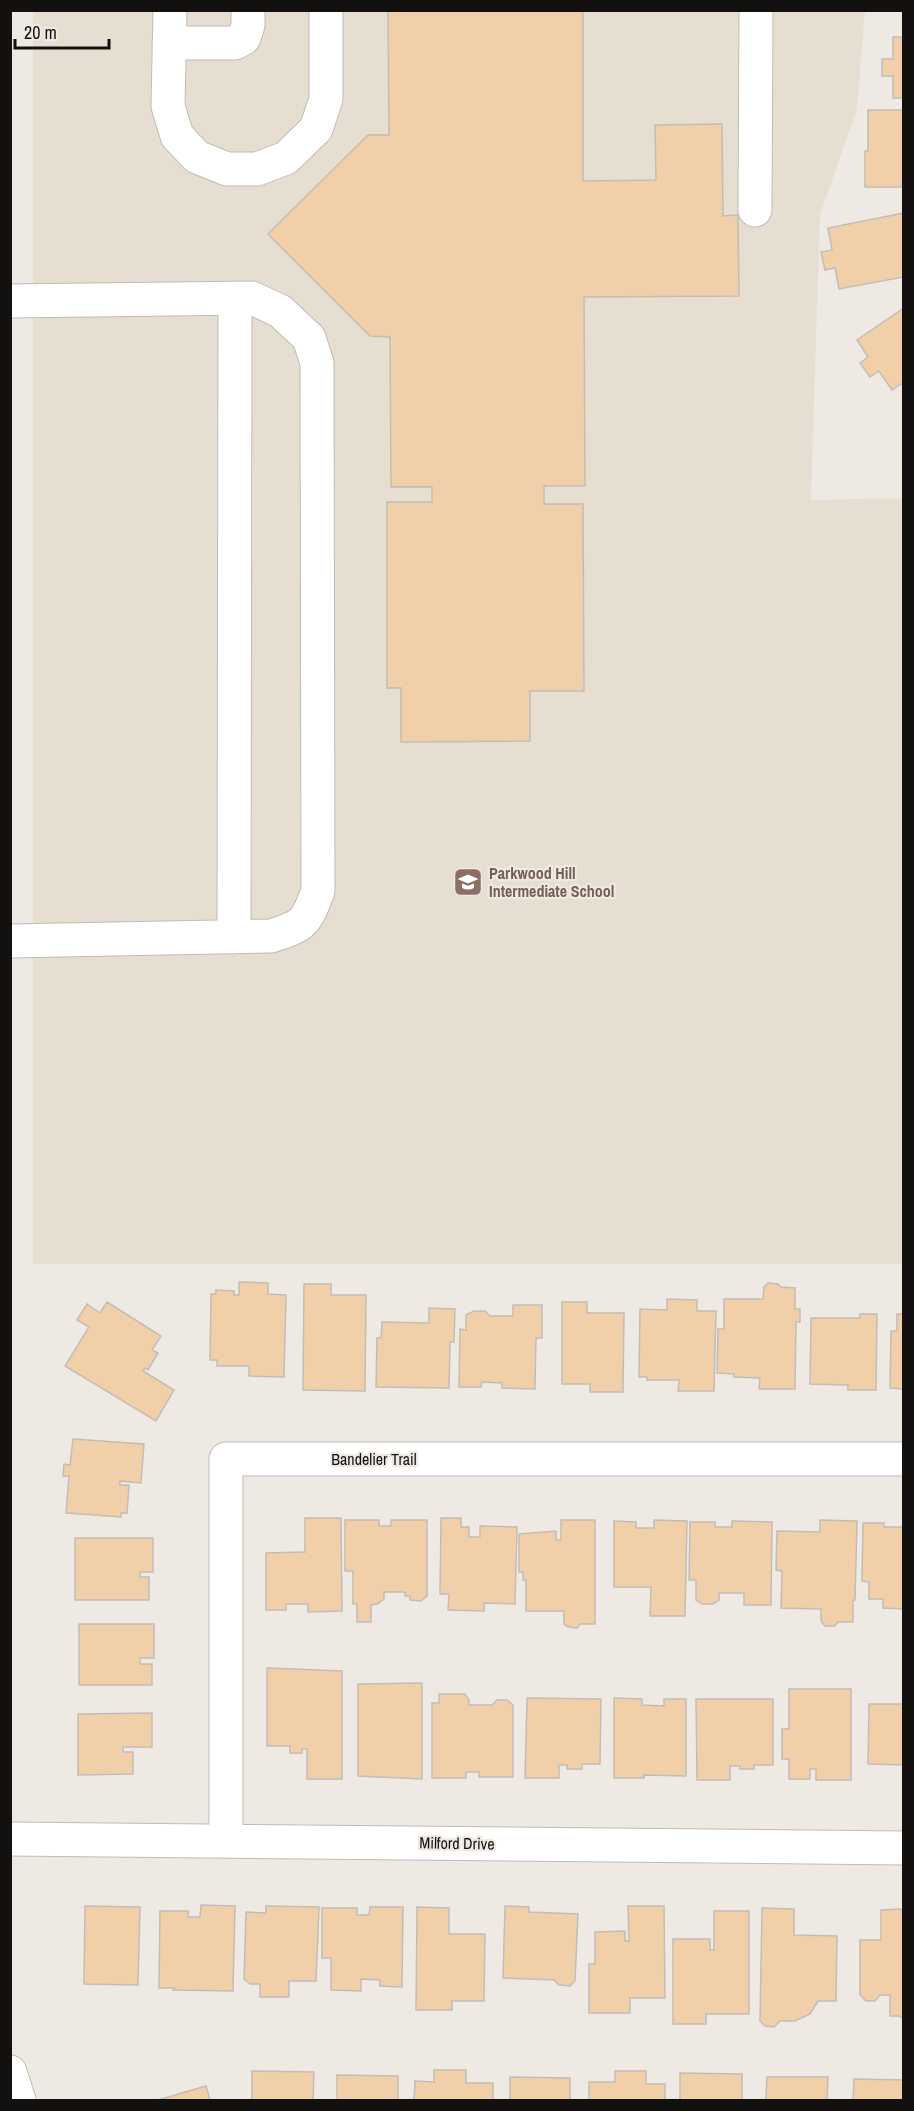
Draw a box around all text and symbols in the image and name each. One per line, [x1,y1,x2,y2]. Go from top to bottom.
scale bar [15,12,110,50]
text: 20 m [24,20,57,45]
place label: Parkwood Hill Intermediate School [489,862,614,902]
school or university icon: Parkwood Hill Intermediate School [452,866,484,898]
street label: Bandelier Trail [331,1448,417,1470]
street label: Milford Drive [419,1831,495,1855]

